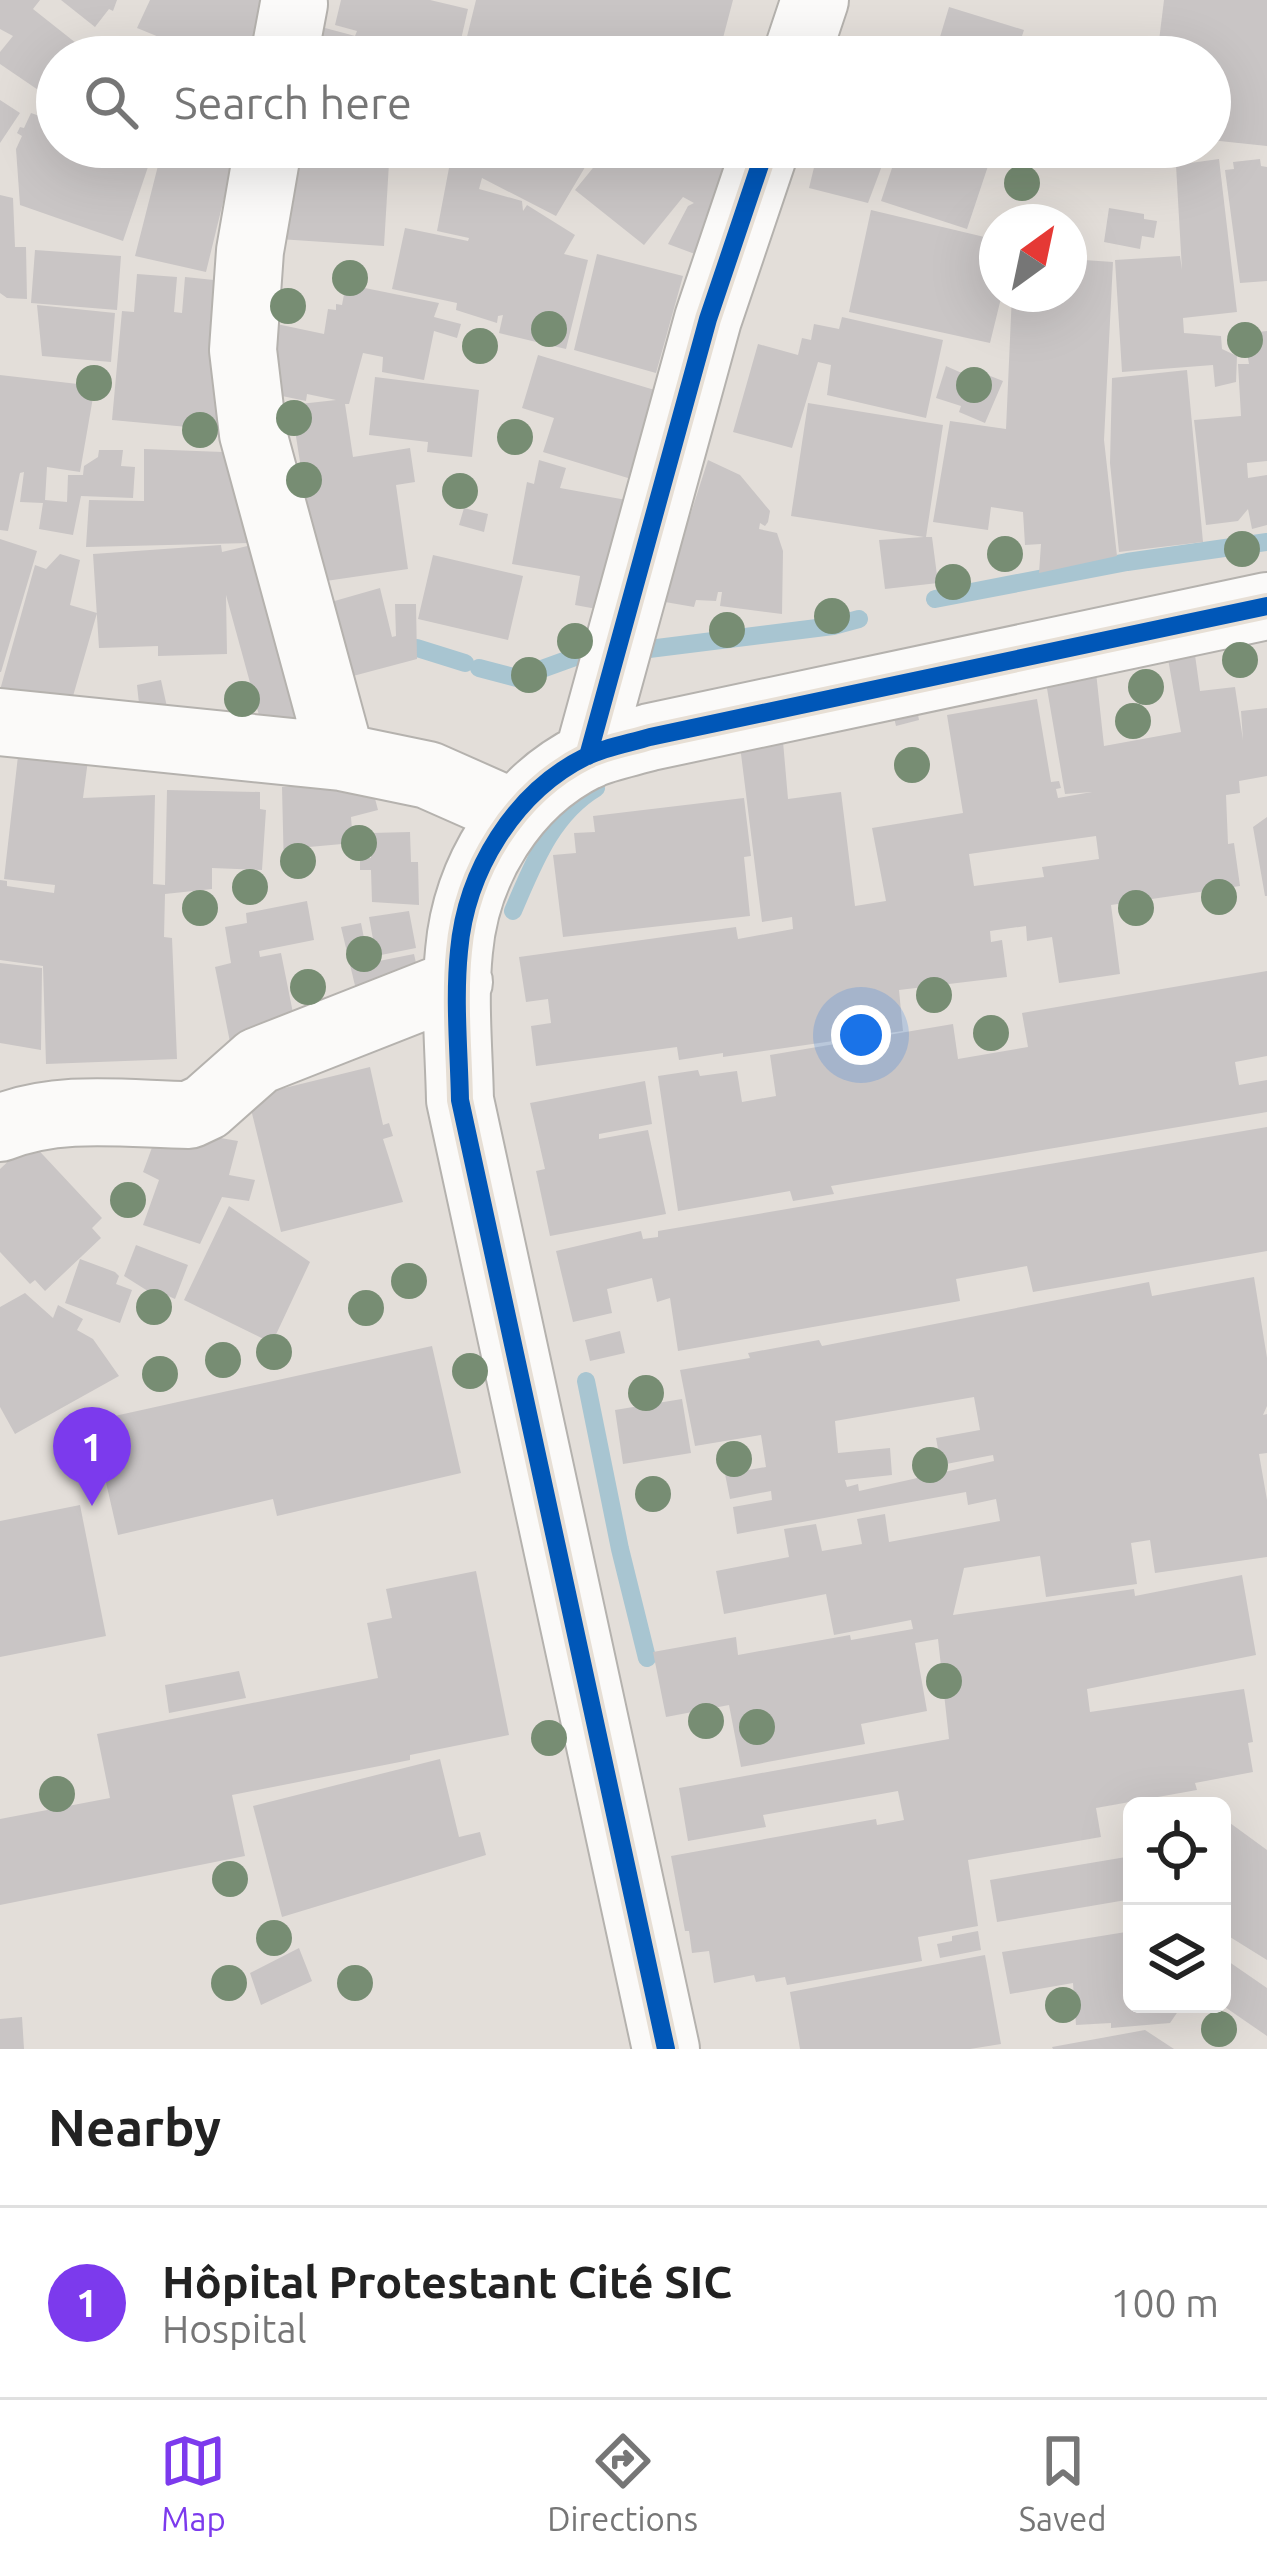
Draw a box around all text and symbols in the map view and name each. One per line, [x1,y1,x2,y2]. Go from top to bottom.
search box [36,36,1231,168]
icon: search [78,69,144,135]
text: Search here [174,77,412,128]
north arrow [979,204,1087,312]
your location [831,1005,891,1065]
pin: 1 [53,1407,131,1506]
map controls [1123,1797,1231,2013]
button: locate [1123,1797,1231,1905]
button: layers [1123,1905,1231,2013]
text: Nearby [48,2098,221,2156]
text: Hôpital Protestant Cité SIC [162,2256,732,2307]
text: 1 [76,2281,98,2324]
text: 100 m [1110,2281,1219,2324]
text: Hospital [162,2307,307,2350]
tab: Map [160,2428,226,2537]
tab: Directions [547,2428,698,2537]
tab: Saved [1019,2428,1107,2537]

